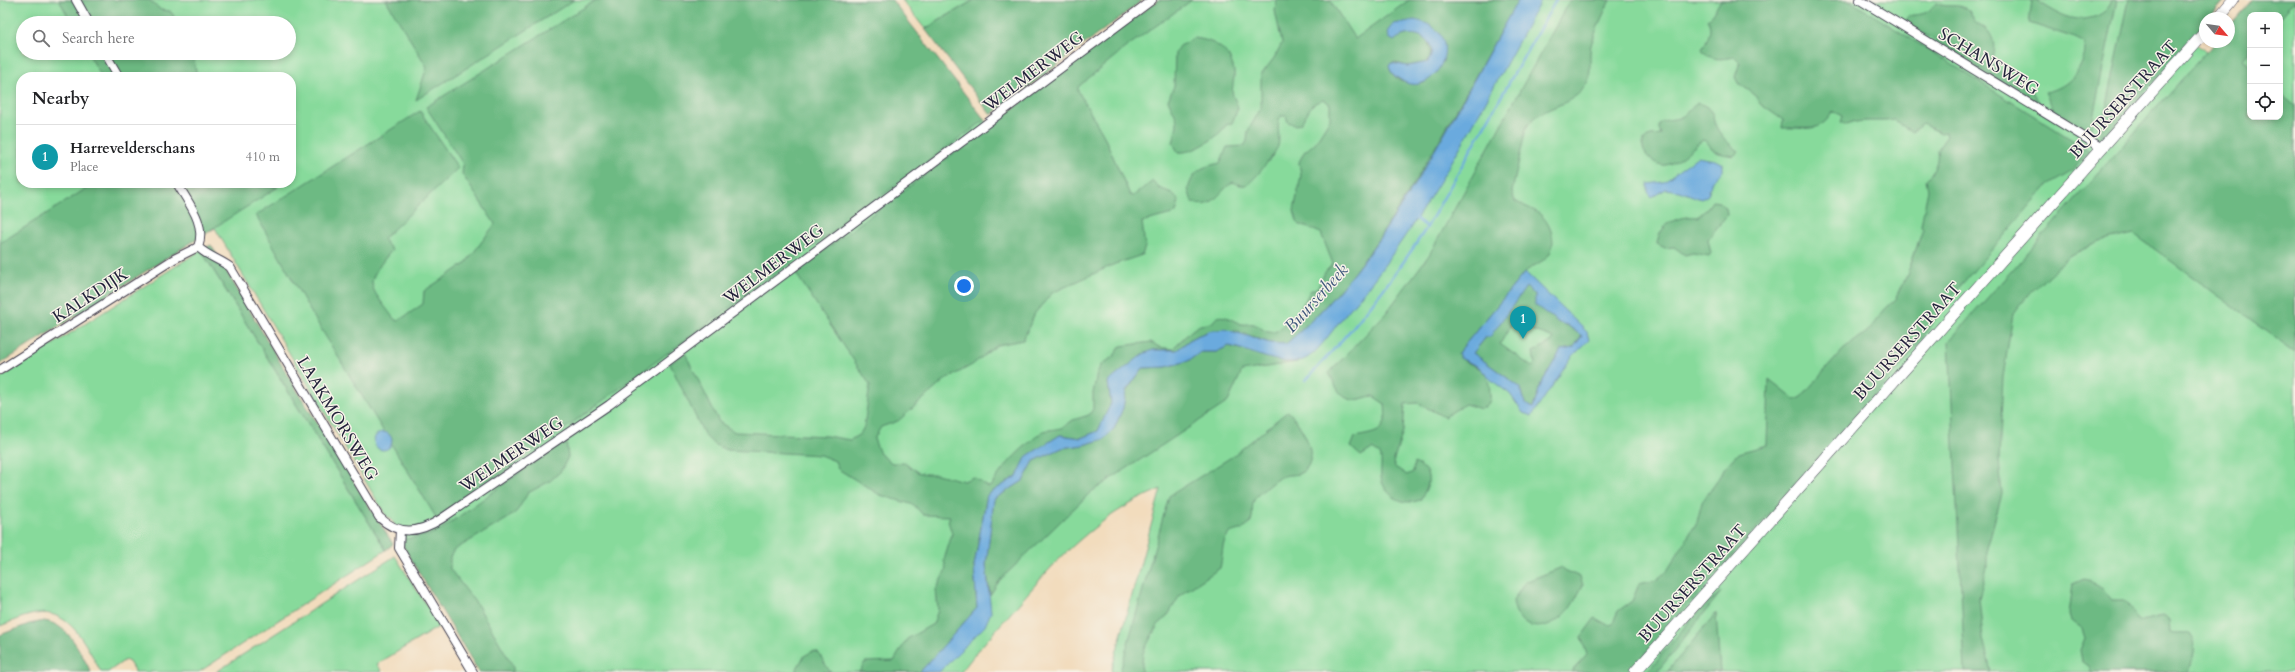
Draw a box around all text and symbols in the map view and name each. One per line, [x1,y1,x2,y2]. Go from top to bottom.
north arrow [2199,12,2235,48]
map controls [2247,12,2283,120]
button: + [2247,12,2283,48]
search box [16,16,296,60]
street label: SCHANSWEG [1934,22,2044,101]
street label: WELMERWEG [977,26,1089,117]
icon: search [30,27,52,49]
text: Search here [62,28,135,48]
street label: BUURSERSTRAAT [2064,35,2183,163]
button: − [2247,48,2283,84]
button: locate [2247,84,2283,120]
text: Nearby [32,87,89,110]
text: Harrevelderschans [70,138,195,158]
text: 1 [42,148,48,166]
text: 410 m [246,148,280,166]
text: Place [70,158,98,176]
street label: WELMERWEG [717,219,829,310]
water label: Buurserbeek [1279,258,1354,338]
street label: KALKDIJK [48,262,133,328]
your location [954,276,974,296]
street label: BUURSERSTRAAT [1848,277,1967,405]
pin: 1 [1510,306,1536,339]
street label: LAAKMORSWEG [291,352,384,485]
street label: WELMERWEG [454,411,568,498]
street label: BUURSERSTRAAT [1633,519,1752,647]

